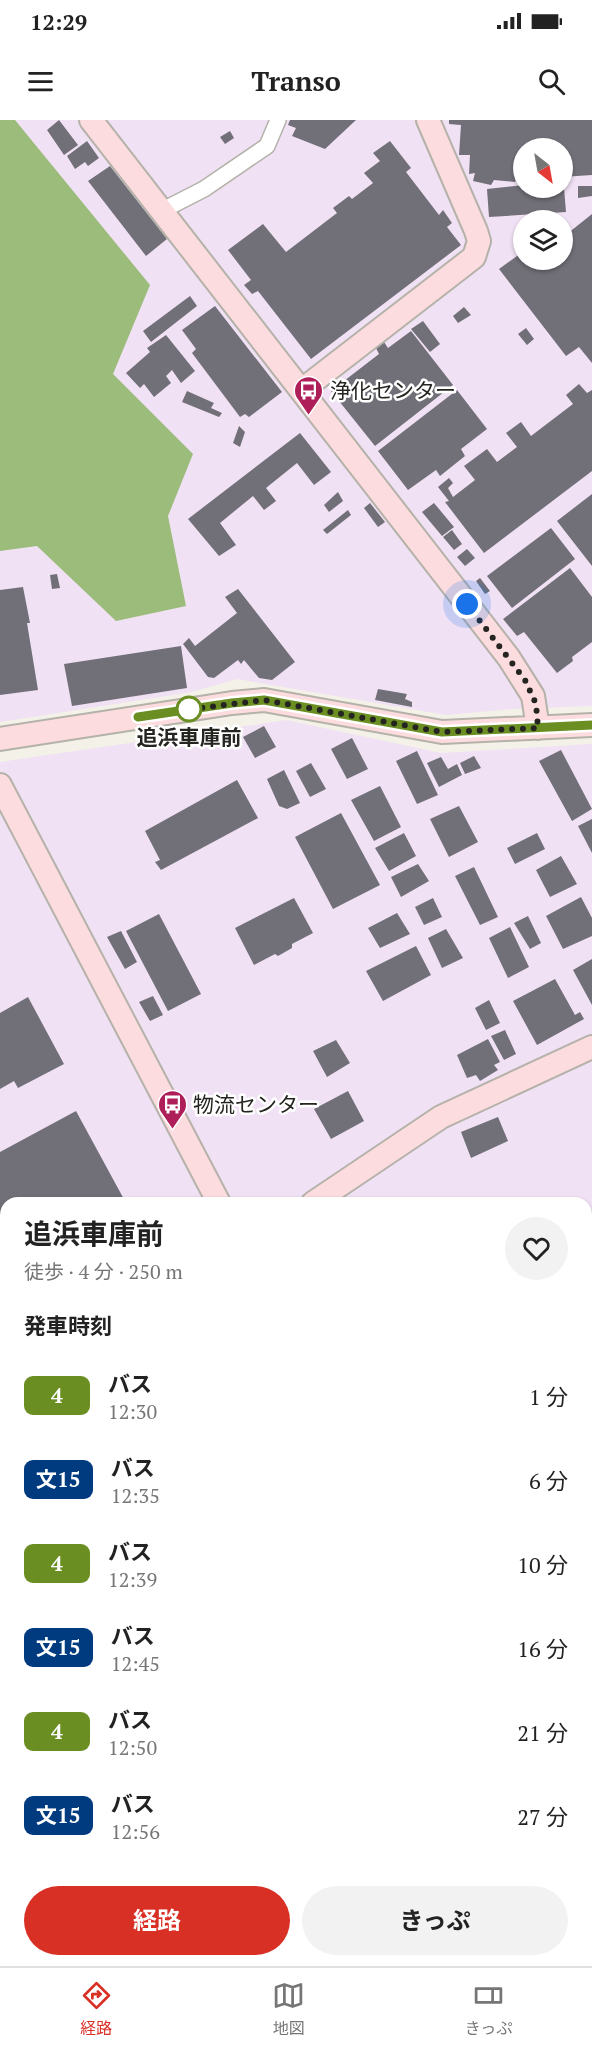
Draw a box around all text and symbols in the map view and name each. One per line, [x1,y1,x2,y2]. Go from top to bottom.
text: 12:29 [30,7,87,36]
text: Transo [251,63,341,99]
icon: menu [24,65,57,98]
icon: search [535,65,568,98]
north arrow [513,138,573,198]
map controls [513,138,573,270]
button: layers [513,210,573,270]
bus stop icon: 浄化センター [293,374,325,416]
place label: 浄化センター [330,376,456,404]
your location [452,589,482,619]
marker: 追浜車庫前 [176,696,202,722]
place label: 追浜車庫前 [137,723,242,751]
bus stop icon: 物流センター [156,1088,188,1130]
place label: 物流センター [193,1090,319,1118]
text: 追浜車庫前 [24,1215,164,1252]
button: heart [505,1217,568,1280]
text: 徒歩 · 4 分 · 250 m [24,1258,183,1285]
text: 発車時刻 [24,1311,112,1340]
text: バス [108,1369,152,1398]
text: 4 [51,1381,63,1409]
text: 1 分 [529,1382,568,1411]
text: 12:30 [108,1398,157,1425]
text: バス [111,1453,155,1482]
text: 文15 [36,1465,81,1493]
text: 6 分 [529,1466,568,1495]
text: 12:35 [111,1482,160,1509]
text: バス [108,1537,152,1566]
text: 4 [51,1549,63,1577]
text: 10 分 [517,1550,568,1579]
text: 12:39 [108,1566,157,1593]
text: バス [111,1621,155,1650]
text: 文15 [36,1633,81,1661]
text: 16 分 [517,1634,568,1663]
text: 12:45 [111,1650,160,1677]
text: バス [108,1705,152,1734]
text: 4 [51,1717,63,1745]
text: 21 分 [517,1718,568,1747]
text: 12:50 [108,1734,157,1761]
text: バス [111,1789,155,1818]
text: 文15 [36,1801,81,1829]
text: 27 分 [517,1802,568,1831]
text: 12:56 [111,1818,160,1845]
button: 経路 [24,1886,290,1955]
button: きっぷ [302,1886,568,1955]
tab: 経路 [80,1979,113,2039]
tab: 地図 [272,1979,305,2039]
tab: きっぷ [465,1979,512,2039]

